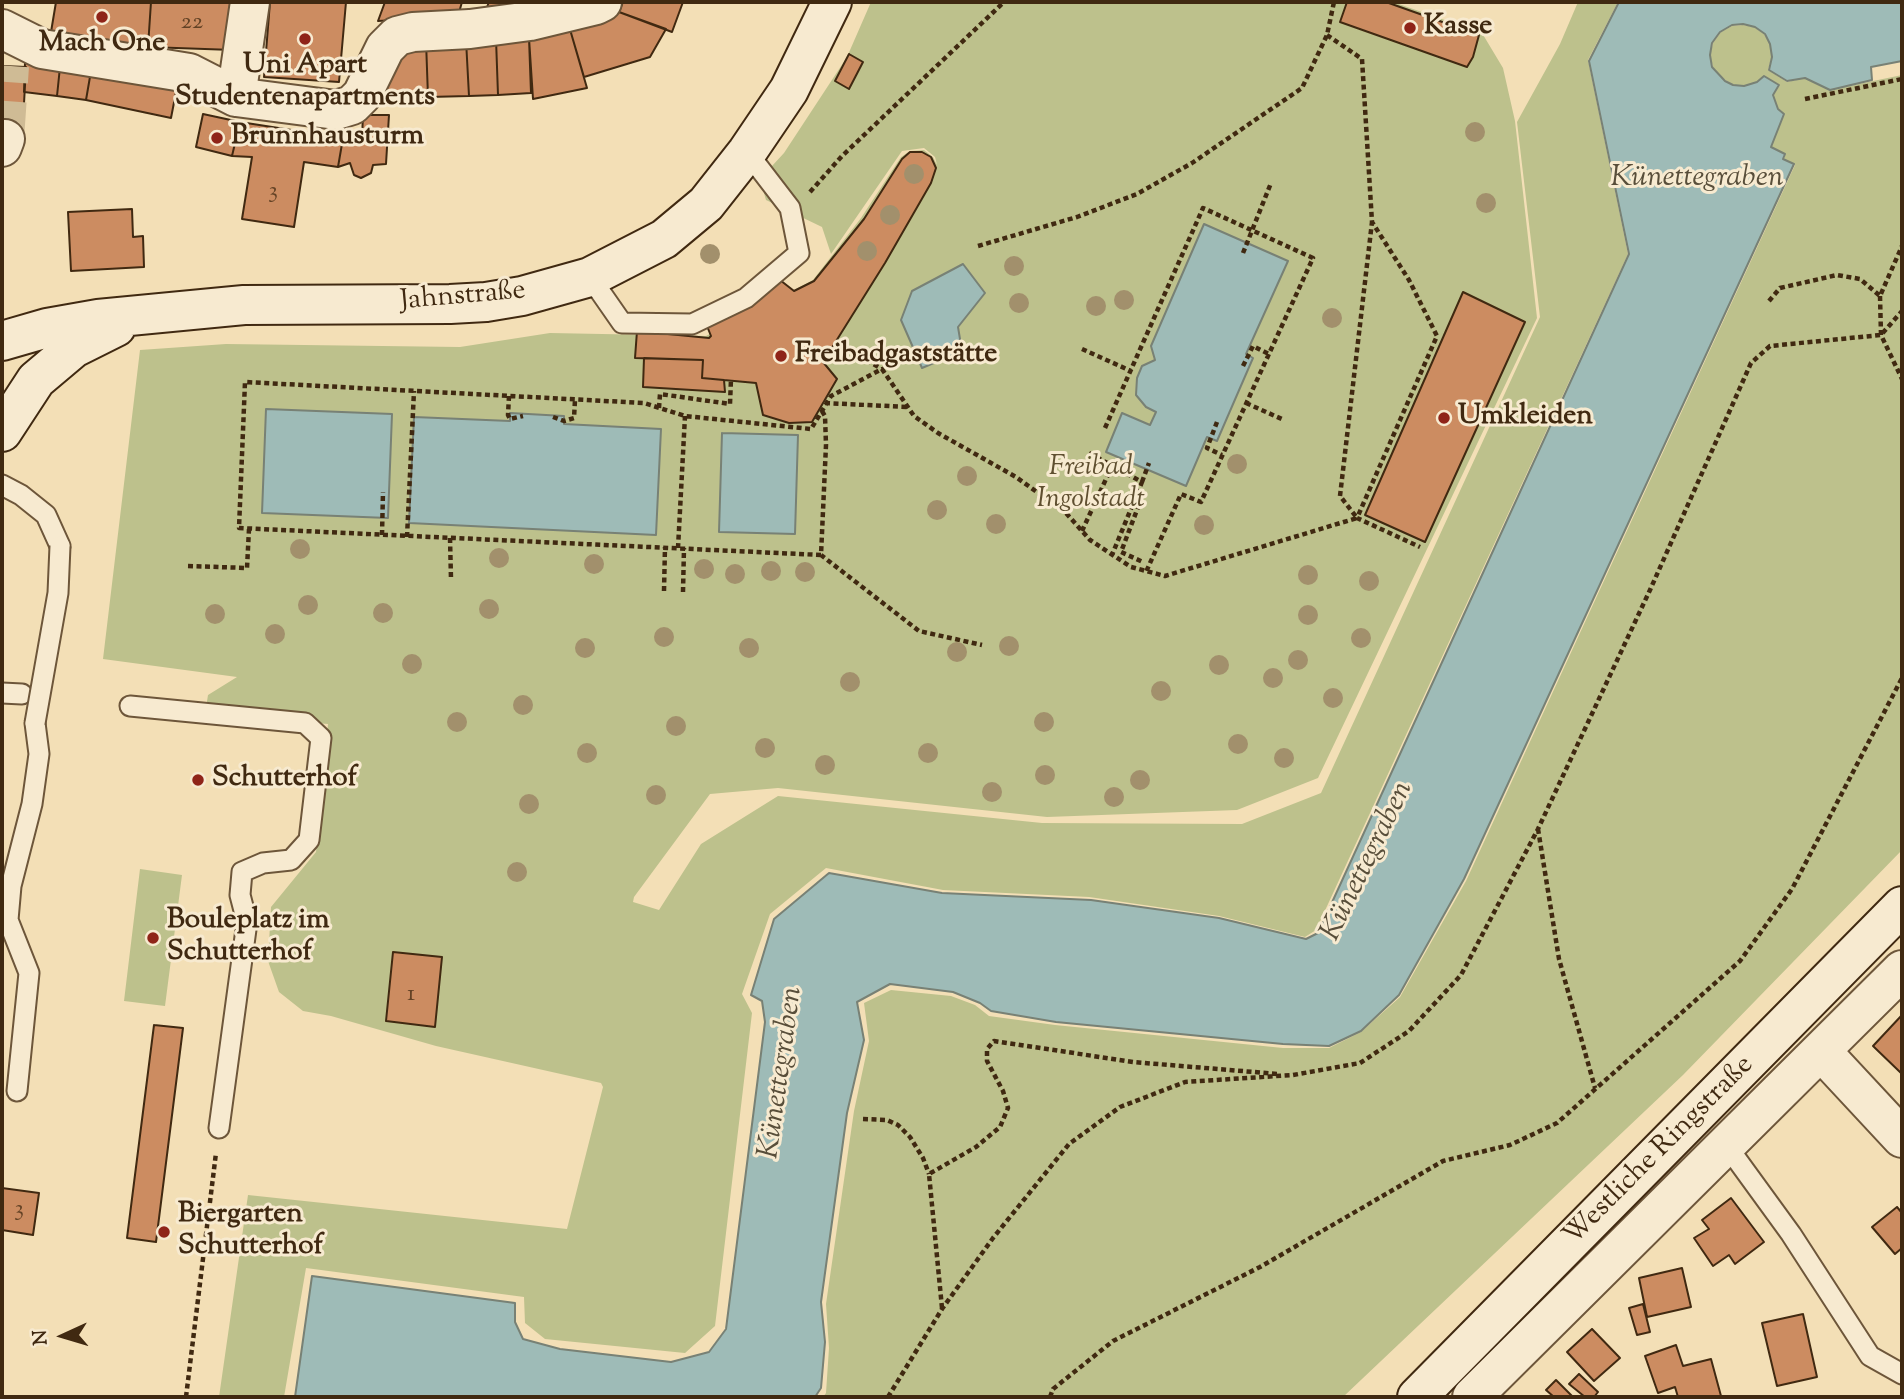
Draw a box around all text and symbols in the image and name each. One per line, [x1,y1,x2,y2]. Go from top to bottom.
marker: Mach One [94,9,110,25]
house number: 22 [181,10,203,38]
place label: Kasse [1424,11,1492,45]
marker: Kasse [1402,20,1418,36]
place label: Mach One [39,28,165,62]
marker: Uni Apart Studentenapartments [297,31,313,47]
place label: Uni Apart Studentenapartments [175,50,435,116]
place label: Brunnhausturm [231,121,424,155]
marker: Brunnhausturm [209,130,225,146]
water label: Künettegraben [1610,162,1784,198]
house number: 3 [268,179,278,207]
street label: Jahnstraße [399,276,527,320]
place label: Freibadgaststätte [795,339,997,373]
marker: Freibadgaststätte [773,348,789,364]
place label: Umkleiden [1458,401,1593,435]
marker: Umkleiden [1436,410,1452,426]
park label: Freibad Ingolstadt [1037,452,1145,518]
place label: Schutterhof [212,763,357,797]
marker: Schutterhof [190,772,206,788]
water label: Künettegraben [1315,776,1423,948]
place label: Bouleplatz im Schutterhof [167,905,329,971]
marker: Bouleplatz im Schutterhof [145,930,161,946]
house number: 1 [407,982,415,1010]
water label: Künettegraben [753,985,813,1161]
street label: Westliche Ringstraße [1558,1050,1762,1254]
house number: 3 [14,1197,24,1225]
place label: Biergarten Schutterhof [178,1199,323,1265]
marker: Biergarten Schutterhof [156,1224,172,1240]
north arrow [28,1301,98,1371]
text: N [28,1329,56,1346]

